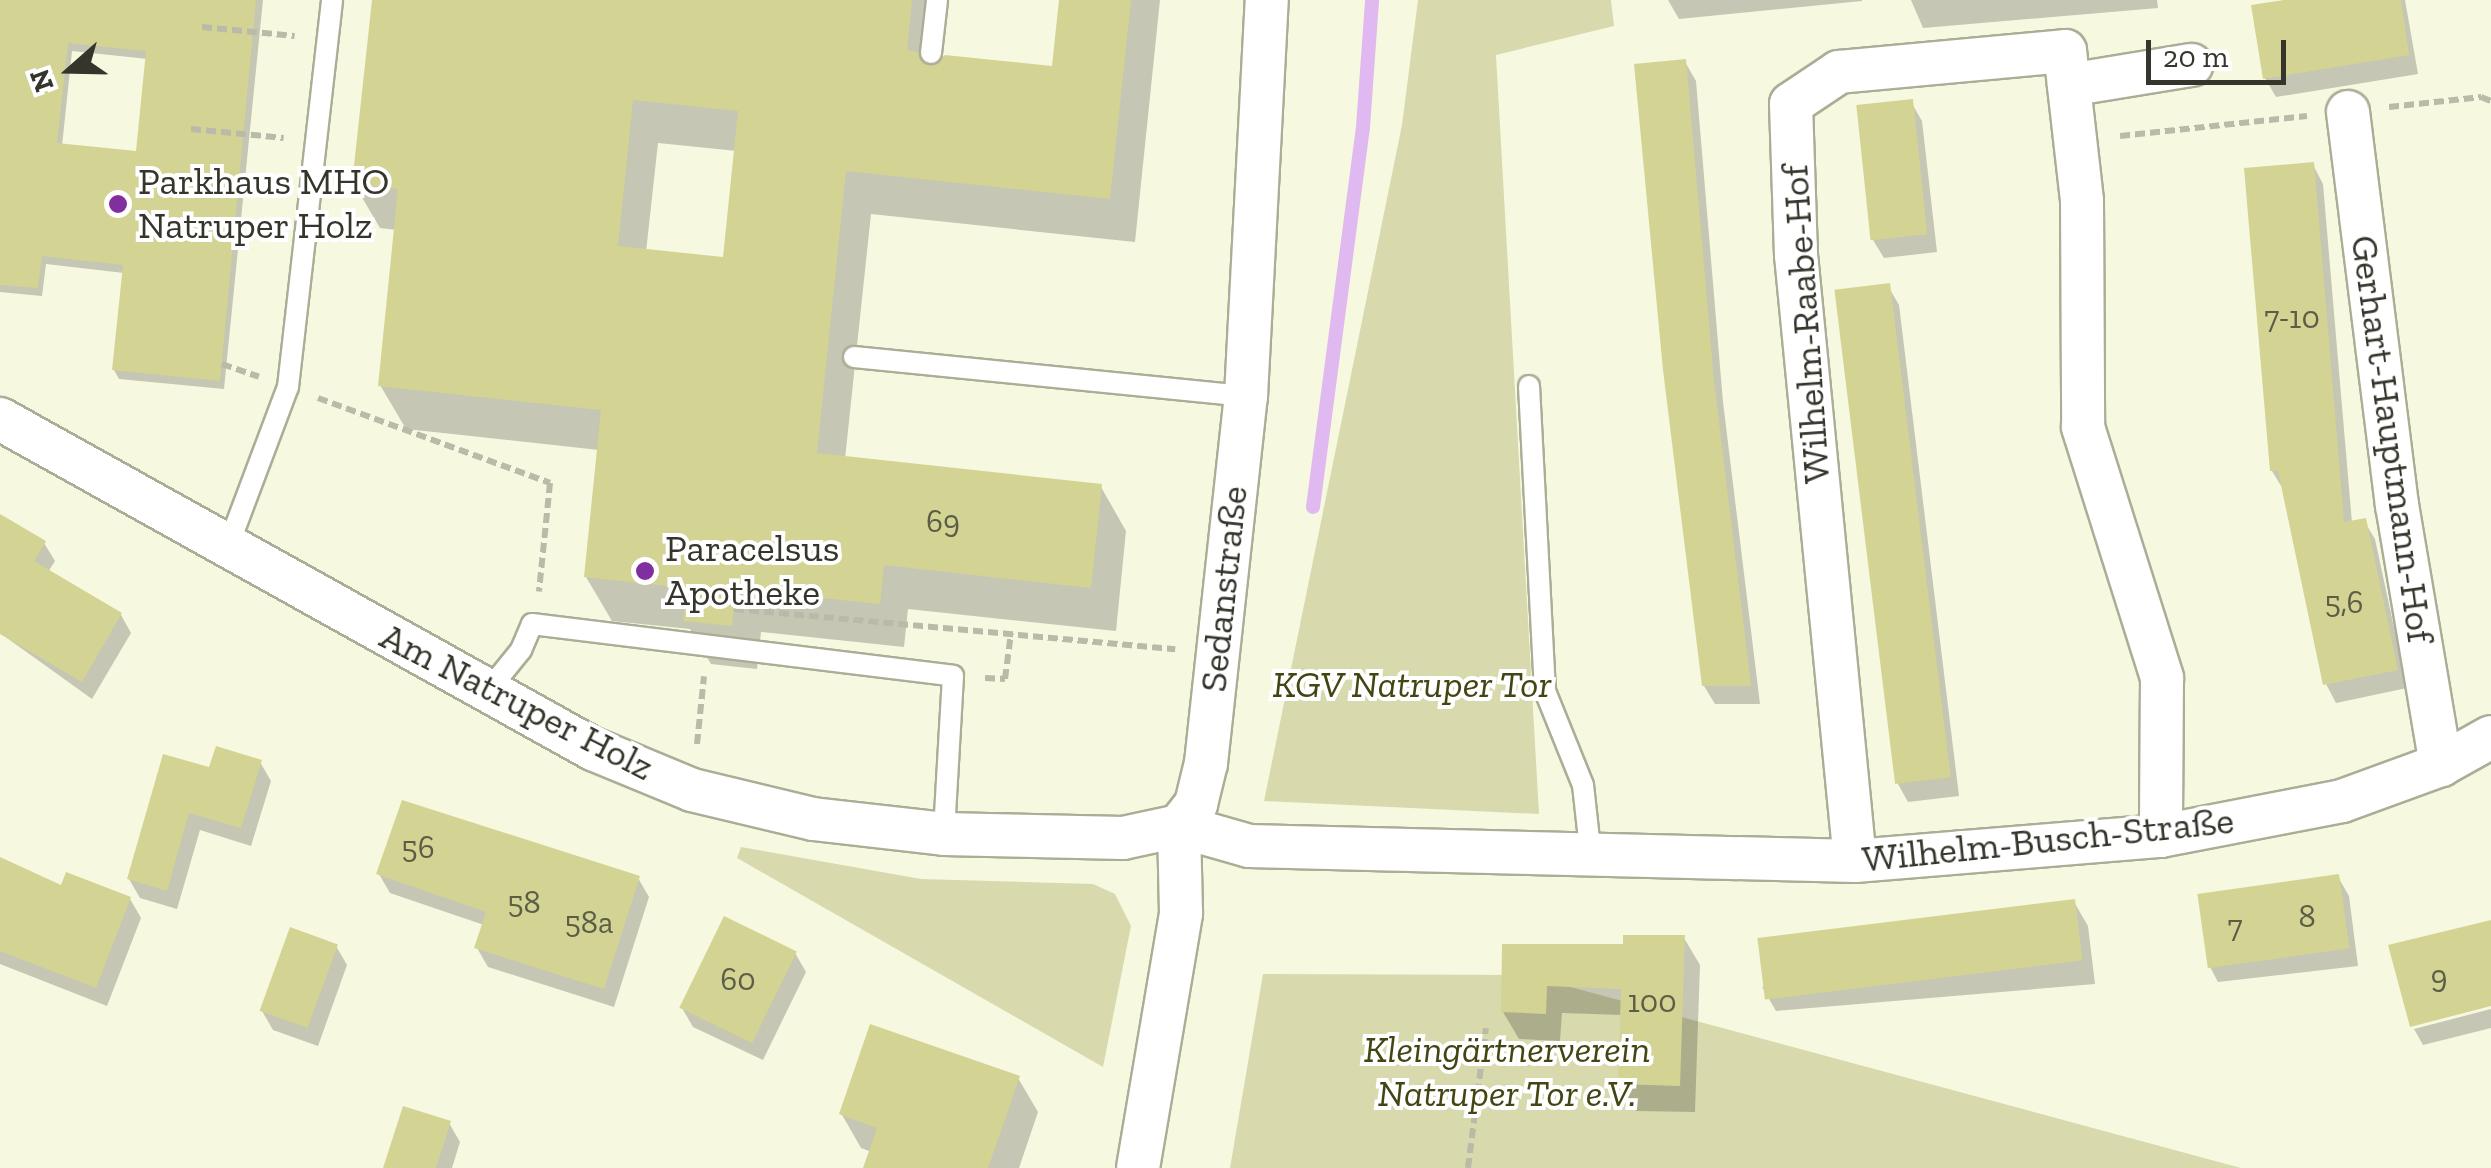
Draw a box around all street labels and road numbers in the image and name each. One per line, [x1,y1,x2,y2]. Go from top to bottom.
street label: Wilhelm-Raabe-Hof [1772,163,1840,485]
street label: Gerhart-Hauptmann-Hof [2341,232,2443,646]
street label: Sedanstraße [1191,484,1257,694]
street label: Am Natruper Holz [372,613,662,791]
street label: Wilhelm-Busch-Straße [1860,798,2236,882]

